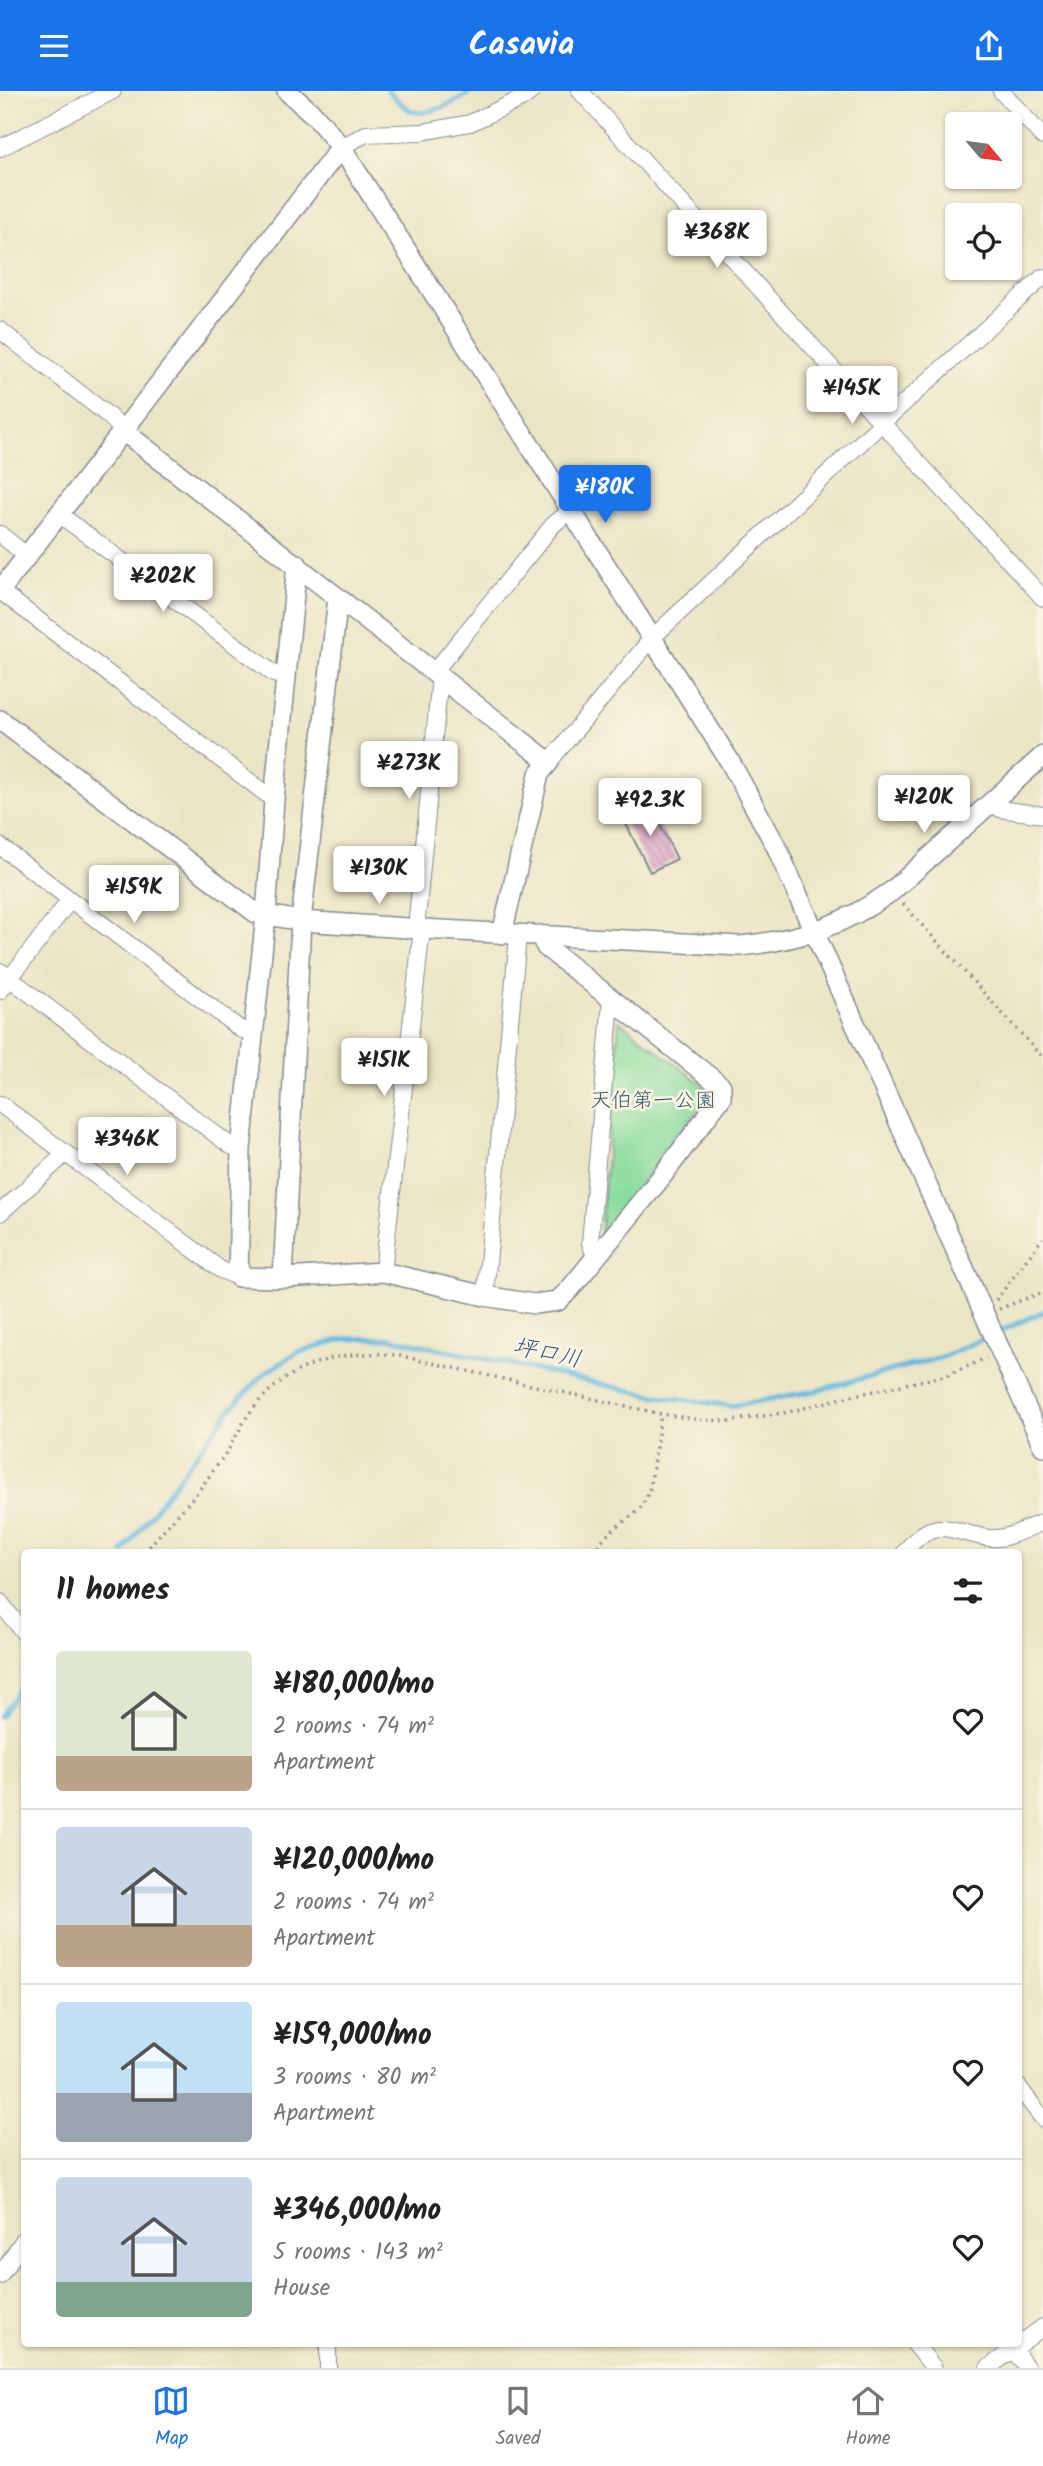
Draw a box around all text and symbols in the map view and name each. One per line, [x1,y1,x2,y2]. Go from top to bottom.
text: Casavia [469,20,574,71]
icon: menu [35,27,73,65]
icon: share [970,27,1008,65]
north arrow [945,112,1022,189]
map controls [945,112,1022,280]
button: locate [945,203,1022,280]
pin: ¥368K [668,211,766,270]
text: ¥368K [684,215,750,251]
pin: ¥145K [803,367,901,426]
text: ¥145K [822,371,882,407]
pin: ¥180K [556,465,654,525]
text: ¥180K [575,470,635,506]
pin: ¥202K [114,554,212,614]
text: ¥202K [130,559,196,595]
pin: ¥273K [360,741,458,801]
text: ¥273K [377,746,441,782]
pin: ¥120K [875,775,973,835]
pin: ¥92.3K [593,779,707,838]
text: ¥120K [894,780,954,816]
text: ¥92.3K [614,783,686,819]
pin: ¥130K [330,847,428,906]
text: ¥130K [349,851,409,887]
pin: ¥159K [85,865,183,925]
text: ¥159K [105,870,163,906]
pin: ¥151K [335,1039,433,1098]
text: ¥151K [357,1043,411,1079]
park label: 天伯第一公園 [590,1085,716,1118]
pin: ¥346K [78,1117,176,1177]
text: ¥346K [94,1122,160,1158]
water label: 坪口川 [510,1329,584,1379]
text: 11 homes [56,1567,169,1615]
icon: filters [949,1572,987,1610]
text: ¥180,000/mo [273,1661,434,1709]
icon: home [112,1679,196,1763]
icon: heart [949,1702,987,1740]
text: 2 rooms · 74 m² [273,1709,434,1745]
text: Apartment [273,1745,375,1781]
text: ¥120,000/mo [273,1837,434,1885]
icon: home [112,1855,196,1939]
icon: heart [949,1878,987,1916]
text: 2 rooms · 74 m² [273,1885,434,1921]
text: Apartment [273,1921,375,1957]
text: ¥159,000/mo [273,2012,432,2060]
icon: home [112,2030,196,2114]
icon: heart [949,2053,987,2091]
text: 3 rooms · 80 m² [273,2060,436,2096]
text: Apartment [273,2096,375,2132]
text: ¥346,000/mo [273,2187,441,2235]
icon: home [112,2205,196,2289]
icon: heart [949,2228,987,2266]
text: 5 rooms · 143 m² [273,2235,443,2271]
text: House [273,2271,330,2307]
tab: Map [152,2382,190,2454]
tab: Saved [495,2382,541,2454]
tab: Home [845,2382,891,2454]

